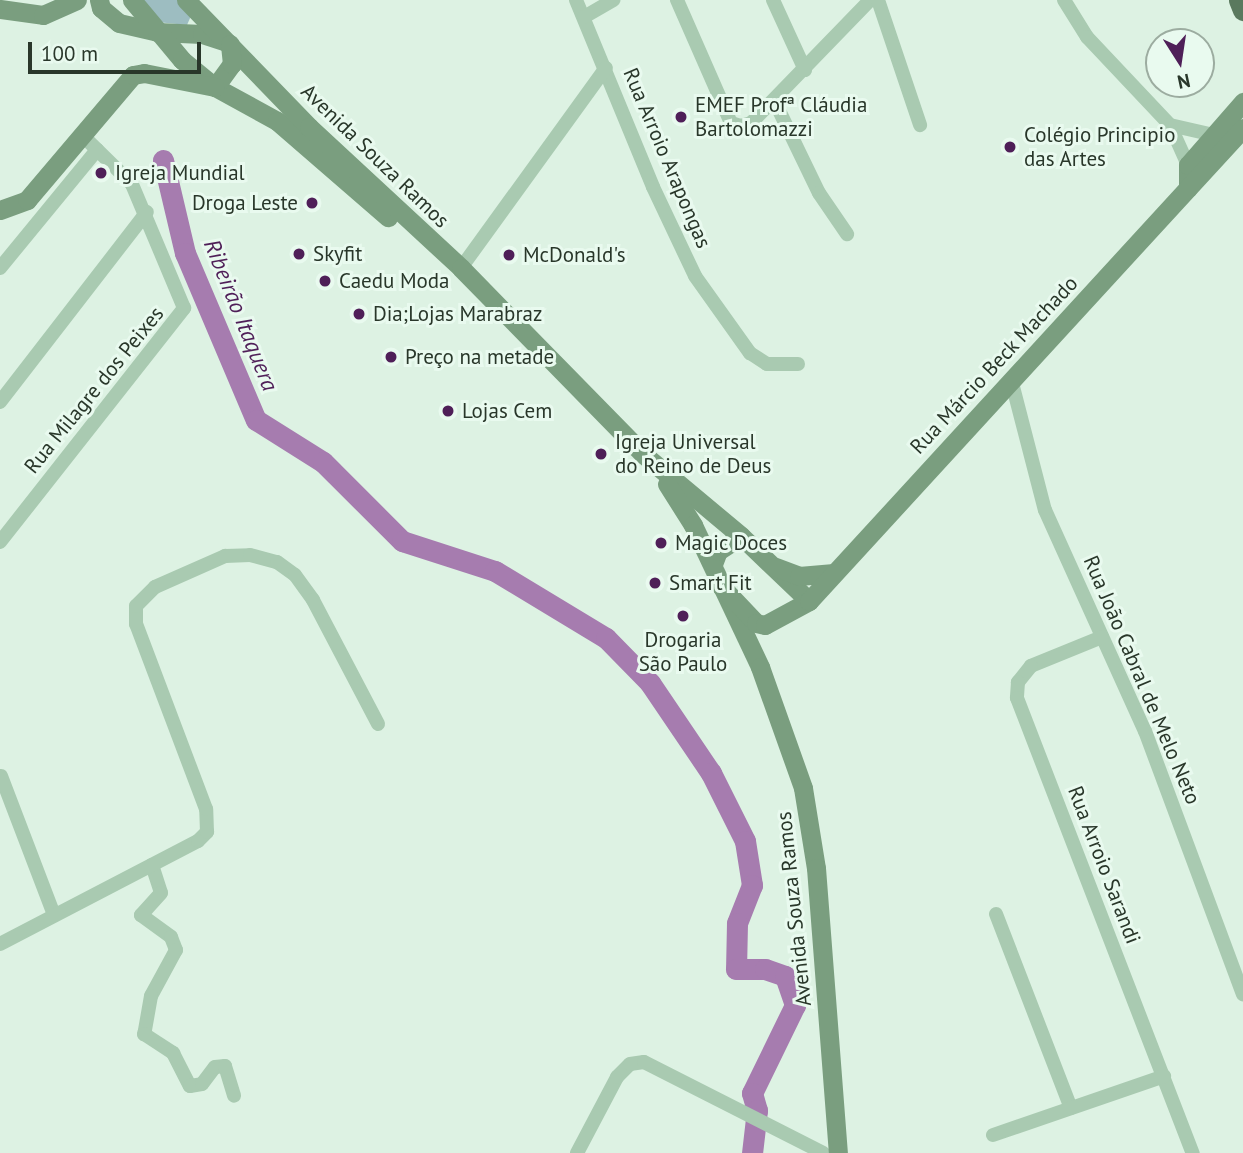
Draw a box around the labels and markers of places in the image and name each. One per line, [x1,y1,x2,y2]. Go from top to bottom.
place label: EMEF Profª Cláudia Bartolomazzi [695,92,867,142]
marker: EMEF Profª Cláudia Bartolomazzi [673,109,689,125]
place label: Colégio Principio das Artes [1024,122,1175,172]
marker: Colégio Principio das Artes [1002,139,1018,155]
place label: Igreja Mundial [115,160,245,186]
marker: Igreja Mundial [93,165,109,181]
place label: Droga Leste [192,190,298,216]
marker: Droga Leste [304,195,320,211]
place label: Skyfit [313,241,362,267]
place label: McDonald's [523,242,626,268]
marker: Skyfit [291,246,307,262]
marker: McDonald's [501,247,517,263]
place label: Caedu Moda [339,268,450,294]
marker: Caedu Moda [317,273,333,289]
place label: Dia;Lojas Marabraz [373,301,542,327]
marker: Dia;Lojas Marabraz [351,306,367,322]
place label: Preço na metade [405,344,554,370]
marker: Preço na metade [383,349,399,365]
place label: Lojas Cem [462,398,552,424]
marker: Lojas Cem [440,403,456,419]
place label: Igreja Universal do Reino de Deus [615,429,771,479]
marker: Igreja Universal do Reino de Deus [593,446,609,462]
place label: Magic Doces [675,530,787,556]
marker: Magic Doces [653,535,669,551]
place label: Smart Fit [669,570,752,596]
marker: Smart Fit [647,575,663,591]
marker: Drogaria São Paulo [675,608,691,624]
place label: Drogaria São Paulo [639,627,727,677]

